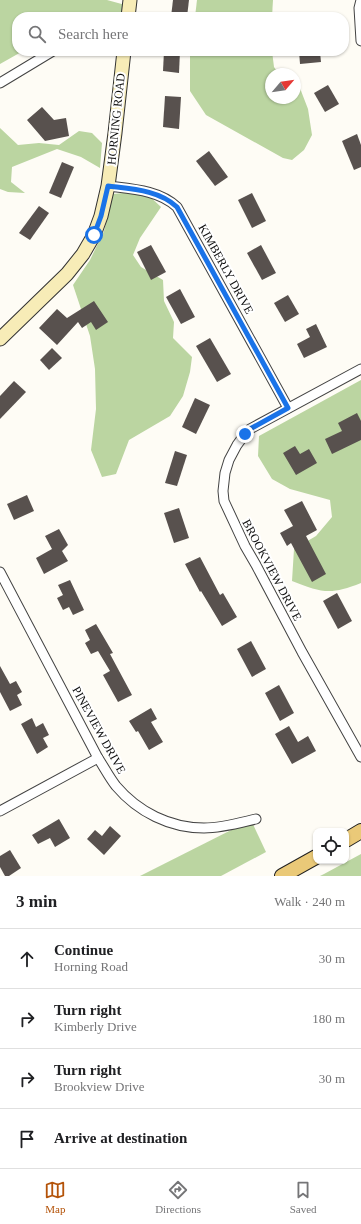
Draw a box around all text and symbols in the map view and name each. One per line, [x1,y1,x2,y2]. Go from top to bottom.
search box [12,12,349,56]
icon: search [26,23,48,45]
text: Search here [58,26,128,42]
north arrow [265,68,301,104]
street label: HORNING ROAD [104,72,128,166]
street label: KIMBERLY DRIVE [195,222,257,316]
route start [85,226,103,244]
route end [236,425,254,443]
street label: BROOKVIEW DRIVE [239,517,305,623]
street label: PINEVIEW DRIVE [69,684,129,776]
map controls [313,828,349,864]
button: locate [313,828,349,864]
text: 3 min [16,892,57,911]
text: Walk · 240 m [274,894,345,909]
text: Continue [54,942,113,958]
icon: ahead [16,948,38,970]
text: 30 m [319,951,345,966]
text: Horning Road [54,959,128,974]
text: Turn right [54,1002,121,1018]
icon: right [16,1008,38,1030]
text: 180 m [312,1011,345,1026]
text: Kimberly Drive [54,1019,137,1034]
text: Turn right [54,1062,121,1078]
icon: right [16,1068,38,1090]
text: 30 m [319,1071,345,1086]
text: Brookview Drive [54,1079,145,1094]
icon: arrive [16,1128,38,1150]
text: Arrive at destination [54,1130,187,1146]
tab: Map [44,1179,66,1215]
tab: Directions [155,1179,201,1215]
tab: Saved [290,1179,317,1215]

